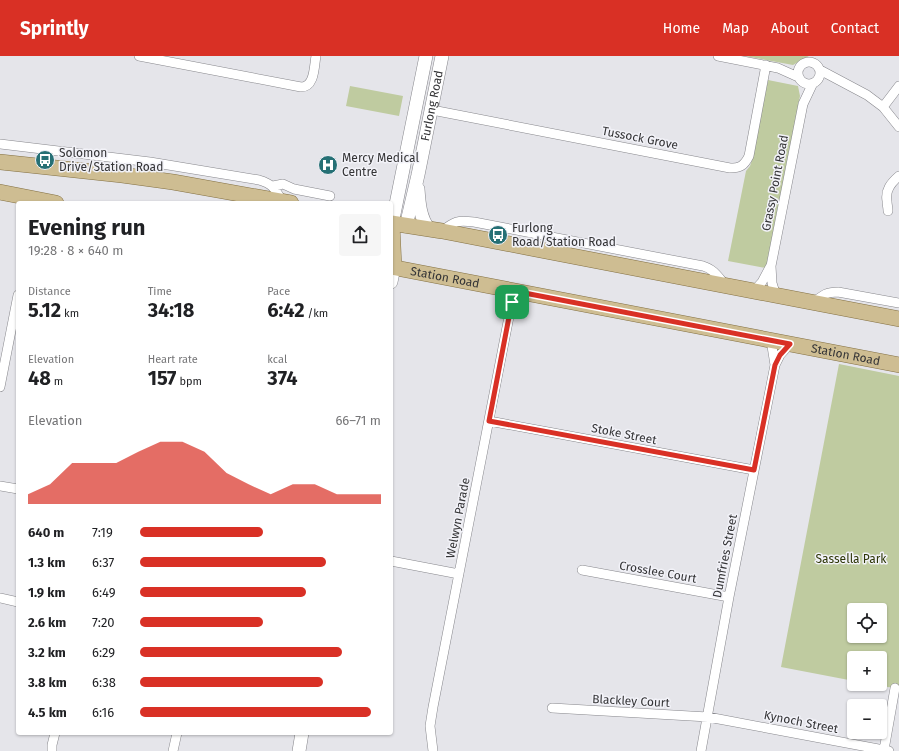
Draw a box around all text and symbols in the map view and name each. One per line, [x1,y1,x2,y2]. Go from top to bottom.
text: Sprintly [20,17,89,40]
text: Home [663,20,700,37]
text: Map [722,20,749,37]
text: About [771,20,809,37]
text: Contact [831,20,879,37]
street label: Furlong Road [418,69,446,142]
street label: Tussock Grove [601,124,679,152]
street label: Grassy Point Road [759,134,791,232]
place label: Solomon Drive/Station Road [59,146,163,174]
bus stop icon: Solomon Drive/Station Road [34,149,56,171]
place label: Mercy Medical Centre [342,151,419,179]
hospital icon: Mercy Medical Centre [317,154,339,176]
text: Evening run [28,214,145,241]
button: share [339,214,381,256]
place label: Furlong Road/Station Road [512,221,616,249]
bus stop icon: Furlong Road/Station Road [487,224,509,246]
text: 19:28 · 8 × 640 m [28,243,123,258]
street label: Station Road [409,264,481,291]
text: Distance [28,285,71,298]
text: Time [148,285,172,298]
text: Pace [267,285,290,298]
pin [495,285,529,319]
icon: arrive [501,291,523,313]
text: 5.12 [28,298,61,322]
text: 34:18 [148,298,194,322]
text: 6:42 [267,298,305,322]
text: km [61,307,79,320]
text: /km [305,307,328,320]
street label: Station Road [810,341,881,368]
text: Elevation [28,353,74,366]
text: Heart rate [148,353,198,366]
text: kcal [267,353,287,366]
text: 48 [28,366,51,390]
text: 157 [148,366,176,390]
text: 374 [267,366,298,390]
text: m [51,375,63,388]
text: bpm [176,375,202,388]
text: Elevation [28,413,82,428]
text: 66–71 m [335,413,381,428]
street label: Stoke Street [590,421,658,447]
street label: Welwyn Parade [443,476,473,560]
street label: Dumfries Street [710,512,740,599]
text: 640 m [28,525,64,540]
text: 7:19 [92,525,113,540]
park label: Sassella Park [816,552,887,566]
text: 1.3 km [28,555,65,570]
text: 6:37 [92,555,114,570]
street label: Crosslee Court [618,558,698,586]
text: 1.9 km [28,585,65,600]
text: 6:49 [92,585,115,600]
map controls [847,603,887,739]
button: locate [847,603,887,643]
text: 2.6 km [28,615,66,630]
text: 7:20 [92,615,115,630]
text: 3.2 km [28,645,66,660]
text: 6:29 [92,645,115,660]
button: + [847,651,887,691]
text: 3.8 km [28,675,67,690]
text: 6:38 [92,675,116,690]
street label: Blackley Court [592,692,671,710]
button: − [847,699,887,739]
text: 4.5 km [28,705,67,720]
text: 6:16 [92,705,114,720]
street label: Kynoch Street [763,708,840,736]

